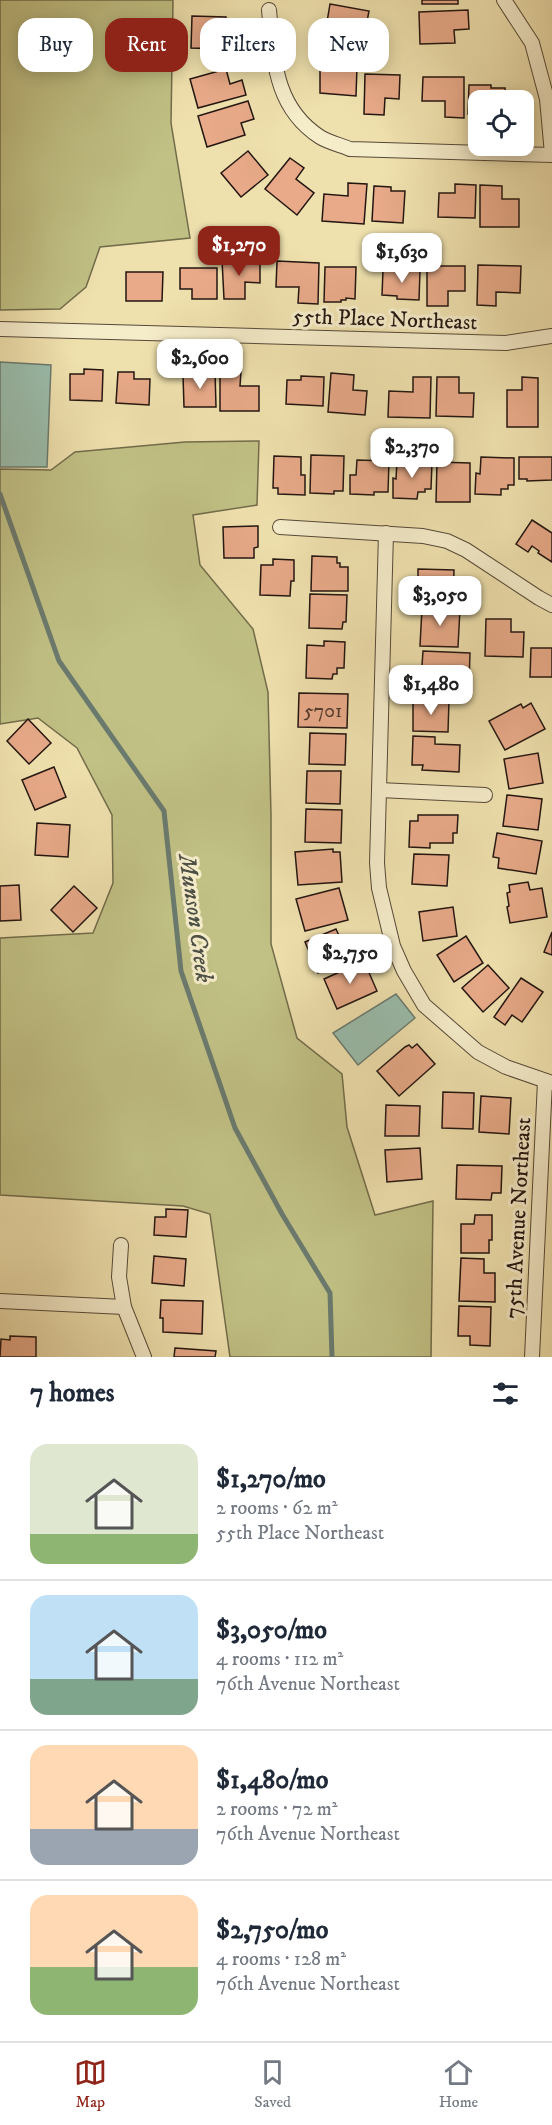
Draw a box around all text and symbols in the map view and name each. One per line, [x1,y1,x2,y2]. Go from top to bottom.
chip: Buy [18,18,93,72]
chip: Rent [105,18,188,72]
chip: Filters [200,18,296,72]
chip: New [308,18,389,72]
map controls [468,90,534,156]
button: locate [468,90,534,156]
pin: $1,270 [190,226,288,277]
text: $1,270 [212,233,266,258]
pin: $1,630 [353,233,451,284]
text: $1,630 [376,240,428,265]
street label: 55th Place Northeast [292,303,478,336]
pin: $2,600 [151,339,249,390]
text: $2,600 [171,346,229,371]
pin: $2,370 [363,428,461,479]
text: $2,370 [384,435,440,460]
pin: $3,050 [391,576,489,627]
text: $3,050 [412,583,468,608]
pin: $1,480 [382,665,480,716]
text: $1,480 [403,672,459,697]
house number: 5701 [304,699,342,724]
water label: Munson Creek [171,850,219,984]
pin: $2,750 [301,934,399,985]
text: $2,750 [322,941,378,966]
street label: 75th Avenue Northeast [500,1117,537,1319]
text: 7 homes [30,1377,114,1410]
icon: filters [489,1377,522,1410]
text: $1,270/mo [216,1463,326,1496]
icon: home [78,1468,150,1540]
text: 2 rooms · 62 m² [216,1496,338,1521]
text: 55th Place Northeast [216,1521,384,1546]
text: $3,050/mo [216,1614,327,1647]
icon: home [78,1619,150,1691]
text: 4 rooms · 112 m² [216,1647,344,1672]
text: 76th Avenue Northeast [216,1672,400,1697]
text: $1,480/mo [216,1764,328,1797]
icon: home [78,1769,150,1841]
text: 2 rooms · 72 m² [216,1797,338,1822]
text: 76th Avenue Northeast [216,1822,400,1847]
text: $2,750/mo [216,1914,328,1947]
icon: home [78,1919,150,1991]
text: 4 rooms · 128 m² [216,1947,346,1972]
text: 76th Avenue Northeast [216,1972,400,1997]
tab: Map [74,2056,107,2112]
tab: Saved [254,2056,291,2112]
tab: Home [439,2056,478,2112]

